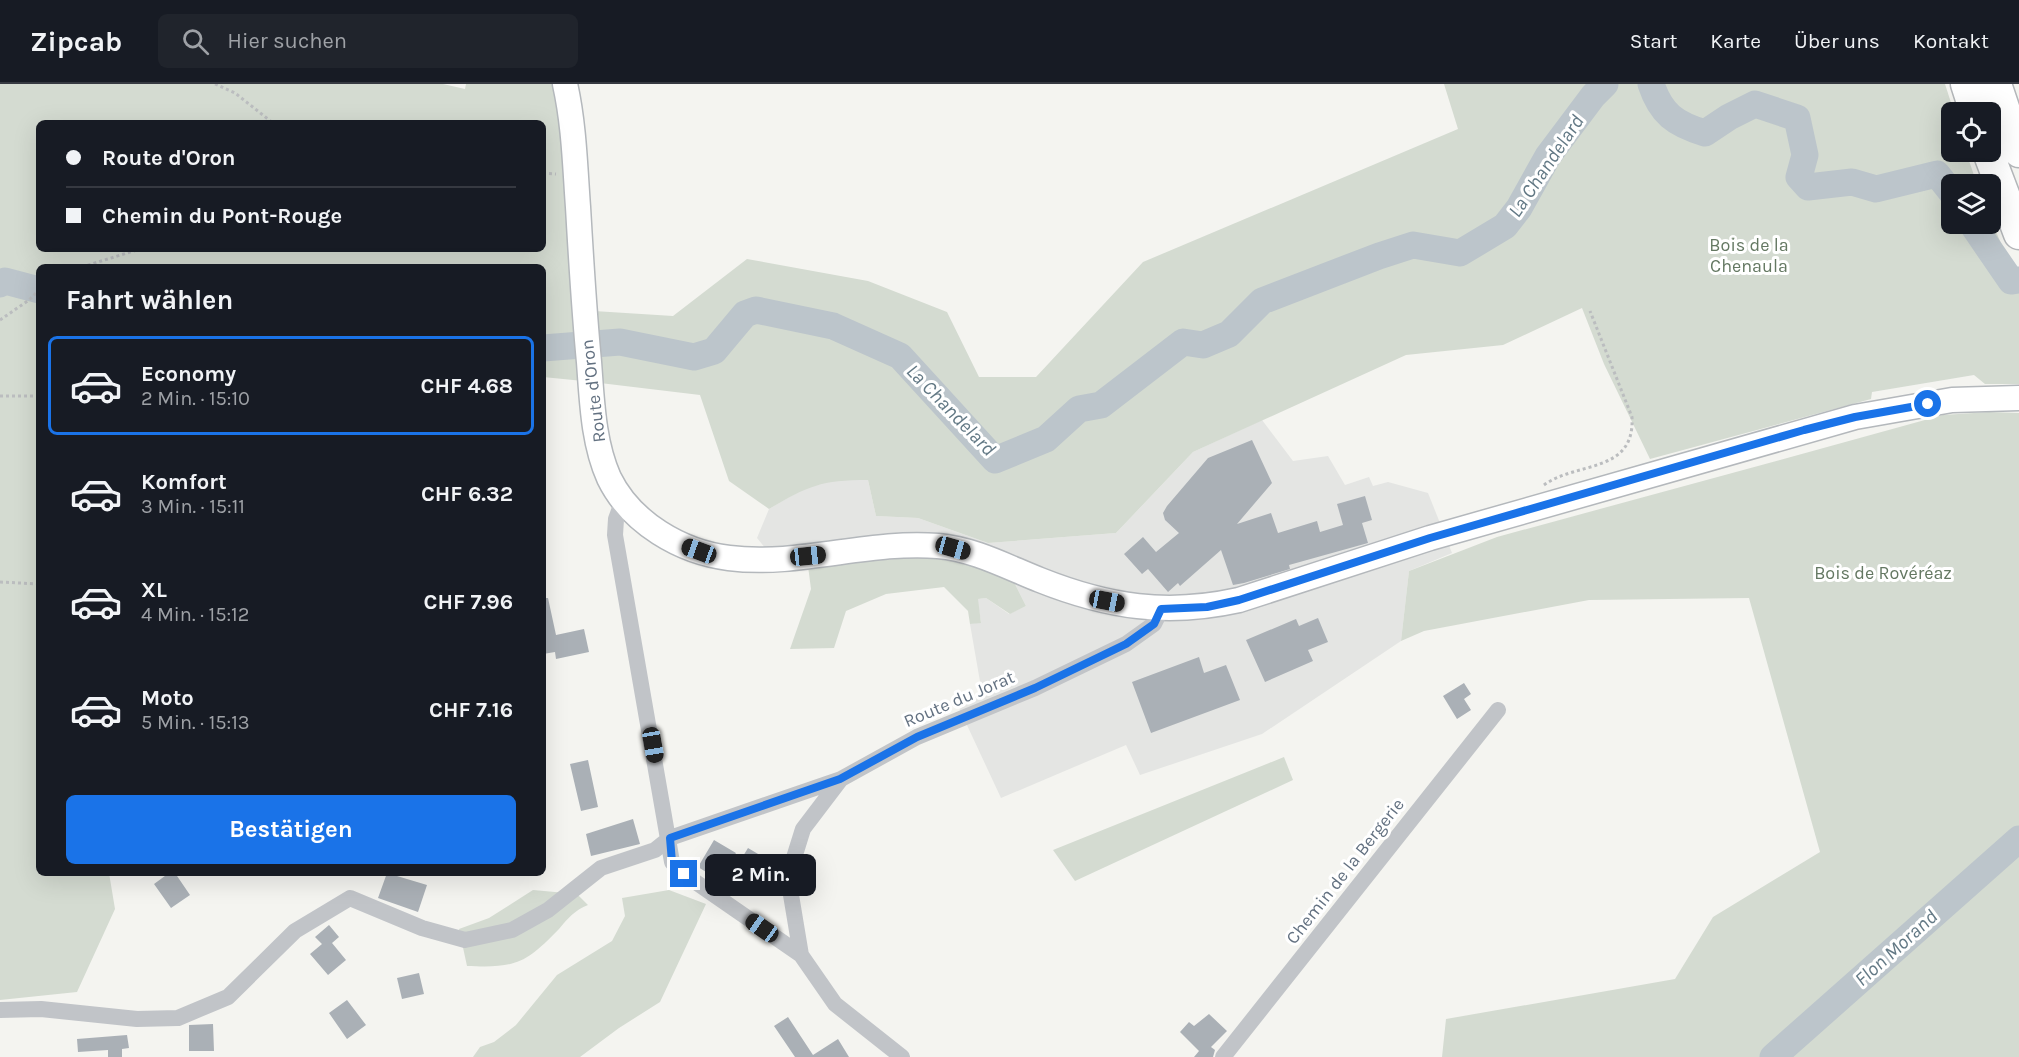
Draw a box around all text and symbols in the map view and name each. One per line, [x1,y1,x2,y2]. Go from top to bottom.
search box [158,14,578,68]
text: Zipcab [30,25,122,58]
icon: search [179,25,212,58]
text: Hier suchen [227,28,347,54]
text: Start [1630,29,1677,53]
text: Karte [1710,29,1761,53]
text: Über uns [1794,29,1880,53]
text: Kontakt [1913,29,1989,53]
map controls [1941,102,2001,234]
button: locate [1941,102,2001,162]
water label: La Chandelard [1503,110,1589,221]
text: Route d'Oron [102,145,236,171]
button: layers [1941,174,2001,234]
text: Chemin du Pont-Rouge [102,203,342,229]
park label: Bois de la Chenaula [1709,234,1789,277]
text: Fahrt wählen [66,284,233,316]
street label: Route d'Oron [576,338,610,444]
icon: car [69,359,123,413]
water label: La Chandelard [902,359,1001,461]
text: Economy [141,361,236,387]
text: CHF 4.68 [421,373,513,399]
text: 2 Min. · 15:10 [141,387,250,410]
route start [1914,390,1941,417]
icon: car [69,467,123,521]
text: Komfort [141,469,227,495]
text: CHF 6.32 [421,481,513,507]
text: 3 Min. · 15:11 [141,495,245,518]
car [933,534,973,562]
car [679,536,719,566]
car [789,545,827,567]
park label: Bois de Rovéréaz [1814,562,1952,584]
icon: car [69,575,123,629]
text: XL [141,577,167,603]
text: CHF 7.96 [424,589,513,615]
car [1088,589,1126,613]
text: 4 Min. · 15:12 [141,603,249,626]
street label: Route du Jorat [900,666,1018,732]
icon: car [69,683,123,737]
text: Moto [141,685,194,711]
text: CHF 7.16 [429,697,513,723]
text: 5 Min. · 15:13 [141,711,250,734]
car [641,726,665,764]
street label: Chemin de la Bergerie [1281,794,1409,948]
button: Bestätigen [66,795,516,864]
callout: 2 Min. [705,853,816,895]
route end [670,860,697,887]
text: 2 Min. [732,863,789,886]
water label: Flon Morand [1850,905,1942,991]
car [742,910,782,946]

